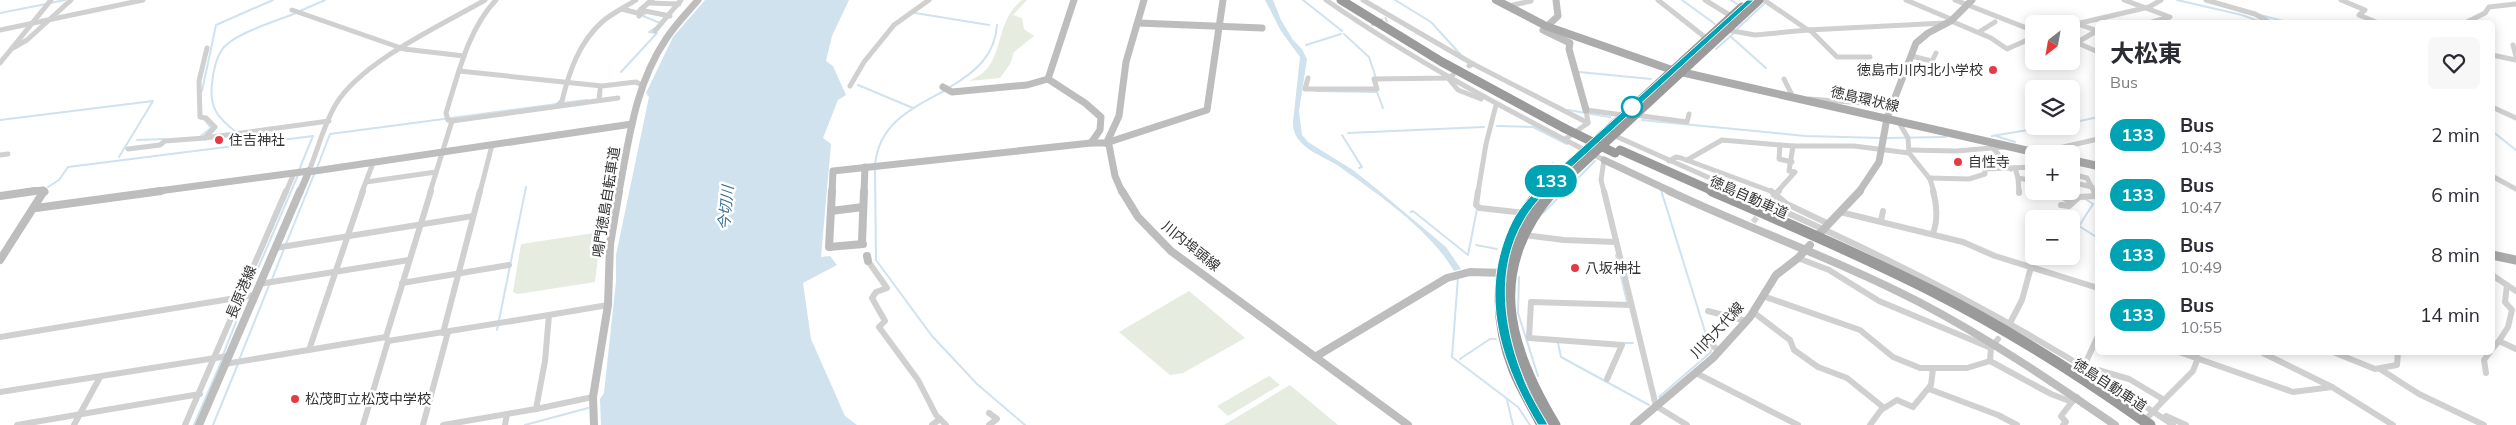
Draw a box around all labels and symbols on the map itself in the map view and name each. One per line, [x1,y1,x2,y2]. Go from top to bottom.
north arrow [2025,15,2080,70]
place label: 徳島市川内北小学校 [1857,61,1983,79]
marker: 徳島市川内北小学校 [1987,64,1999,76]
street label: 徳島環状線 [1829,82,1901,116]
unlabelled marker [1621,96,1643,118]
place label: 住吉神社 [229,131,285,149]
marker: 住吉神社 [213,134,225,146]
street label: 鳴門徳島自転車道 [588,145,624,259]
place label: 自性寺 [1968,153,2010,171]
marker: 自性寺 [1952,156,1964,168]
line badge: 133 [1522,165,1580,197]
street label: 徳島自動車道 [1707,172,1791,222]
water label: 今切川 [714,183,737,231]
street label: 川内埠頭線 [1158,217,1224,275]
place label: 八坂神社 [1585,259,1641,277]
marker: 八坂神社 [1569,262,1581,274]
street label: 長原港線 [222,263,260,321]
street label: 川内大代線 [1687,298,1747,362]
street label: 徳島自動車道 [2070,355,2150,415]
place label: 松茂町立松茂中学校 [305,390,431,408]
marker: 松茂町立松茂中学校 [289,393,301,405]

